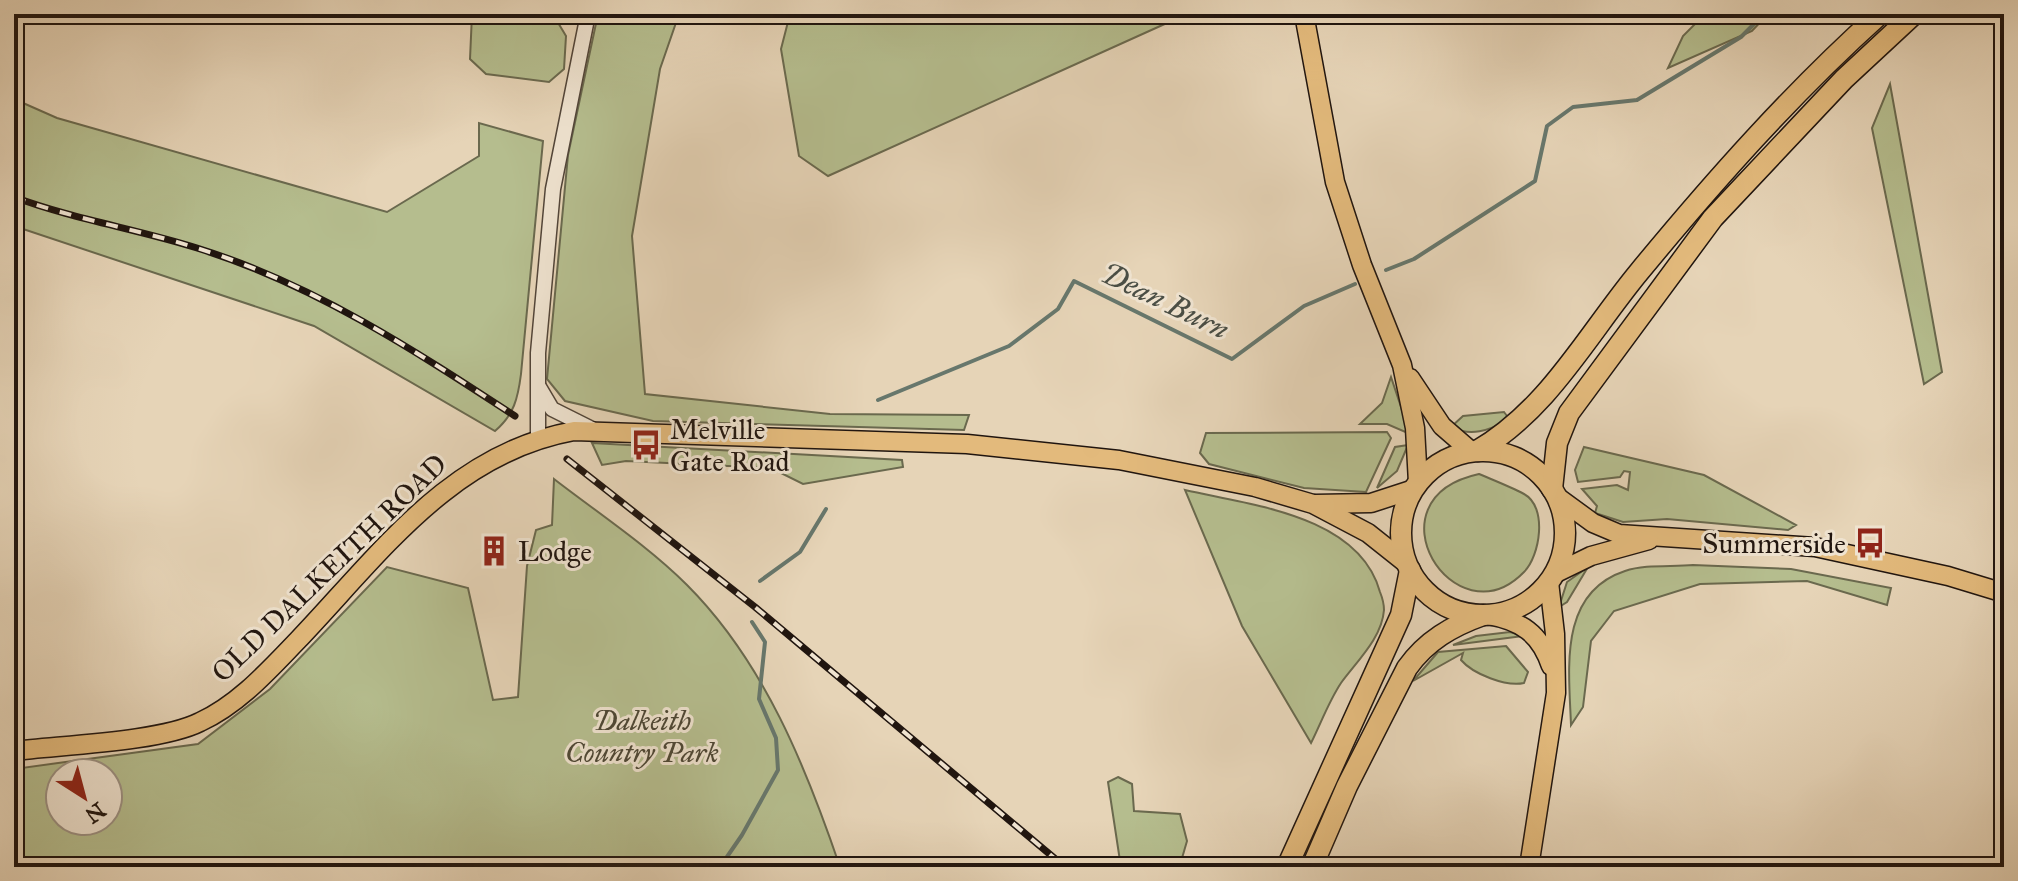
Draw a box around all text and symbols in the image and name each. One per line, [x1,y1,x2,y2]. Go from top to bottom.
water label: Dean Burn [1095,255,1235,347]
place label: Melville Gate Road [670,412,790,479]
bus stop icon: Melville Gate Road [629,428,663,462]
street label: OLD DALKEITH ROAD [204,447,454,689]
place label: Summerside [1702,526,1846,561]
bus stop icon: Summerside [1853,526,1887,560]
building icon: Lodge [477,534,511,568]
place label: Lodge [518,534,592,569]
park label: Dalkeith Country Park [565,703,719,770]
north arrow [44,757,124,837]
text: N [80,796,111,829]

